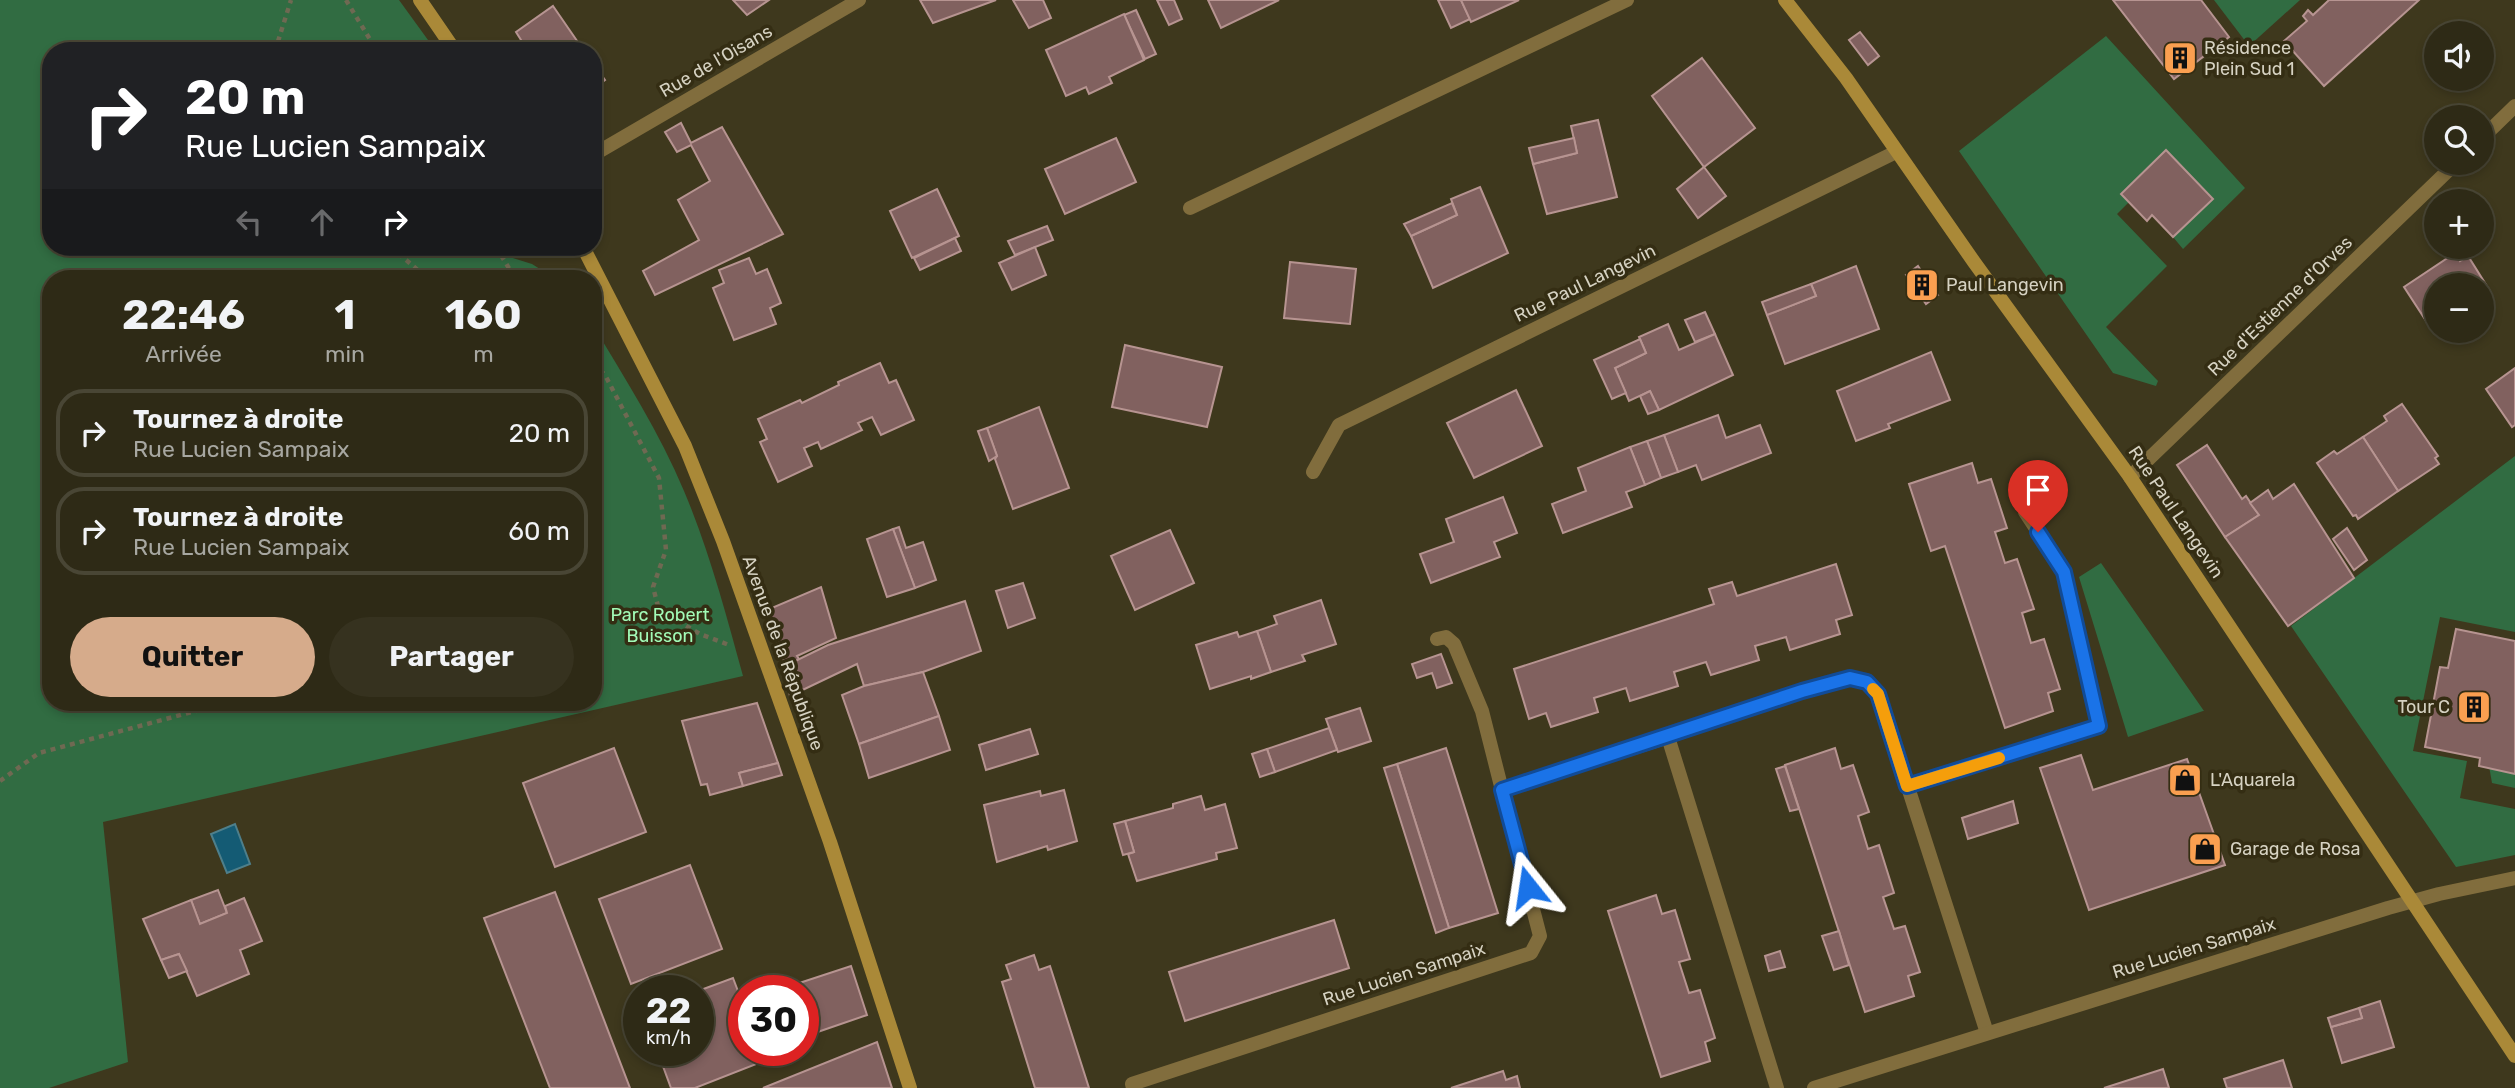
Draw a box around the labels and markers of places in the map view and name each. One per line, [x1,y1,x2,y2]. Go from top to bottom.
place label: Résidence Plein Sud 1 [2204,37,2295,80]
building icon: Résidence Plein Sud 1 [2161,39,2199,77]
building icon: Paul Langevin [1903,266,1941,304]
place label: Paul Langevin [1946,274,2064,296]
pin [2008,460,2068,532]
building icon: Tour C [2455,688,2493,726]
place label: Tour C [2397,696,2450,718]
shop icon: L'Aquarela [2166,761,2204,799]
place label: L'Aquarela [2210,769,2295,791]
shop icon: Garage de Rosa [2186,830,2224,868]
place label: Garage de Rosa [2230,838,2360,860]

